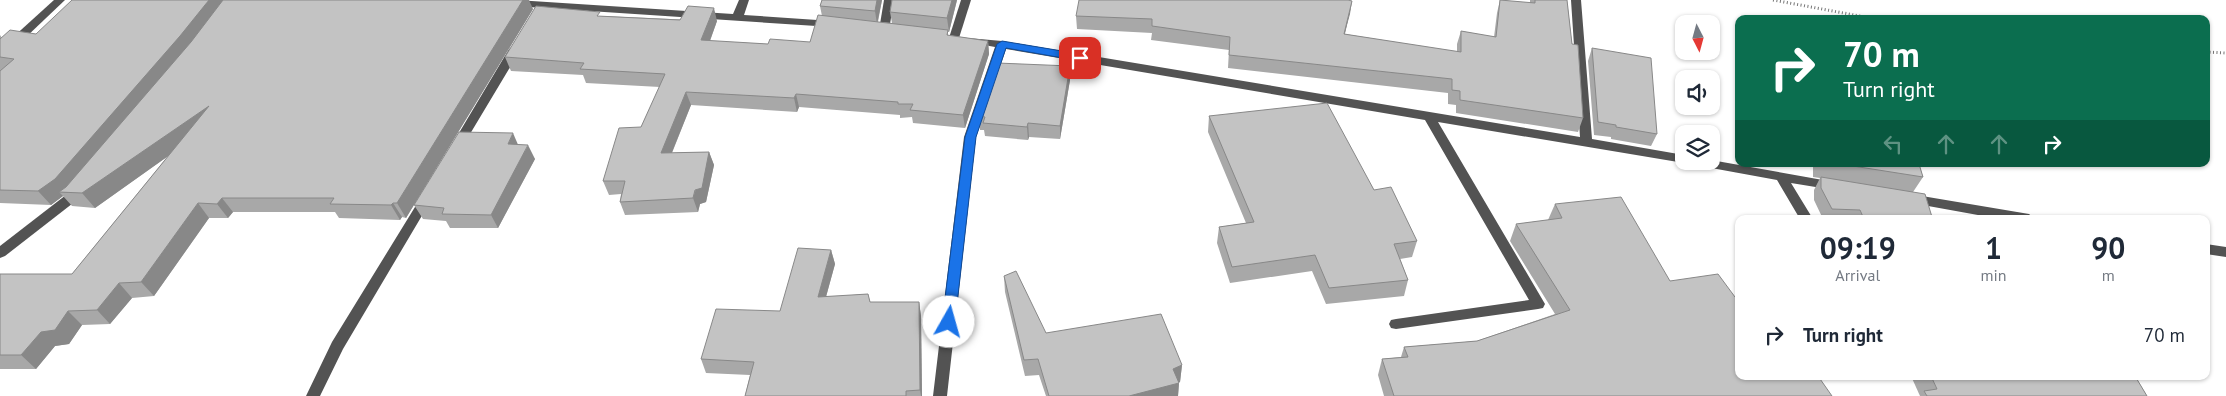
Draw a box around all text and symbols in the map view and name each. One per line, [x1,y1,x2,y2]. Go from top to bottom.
north arrow [1675,15,1720,60]
map controls [1675,15,1720,170]
text: 70 m [1843,31,1920,77]
icon: right [1760,35,1825,100]
pin [1059,37,1101,79]
icon: arrive [1066,44,1094,72]
button: sound [1675,70,1720,115]
text: Turn right [1843,75,1935,103]
button: layers [1675,125,1720,170]
icon: left [1879,130,1907,158]
icon: ahead [1932,130,1960,158]
icon: ahead [1985,130,2013,158]
icon: right [2038,130,2066,158]
text: 09:19 [1820,228,1896,267]
text: 1 [1985,228,2002,267]
text: 90 [2091,228,2125,267]
text: Arrival [1835,265,1880,285]
text: min [1981,265,2007,285]
text: m [2102,265,2115,285]
position arrow [922,295,974,347]
icon: right [1760,321,1788,349]
text: Turn right [1803,323,1883,347]
text: 70 m [2144,323,2185,347]

